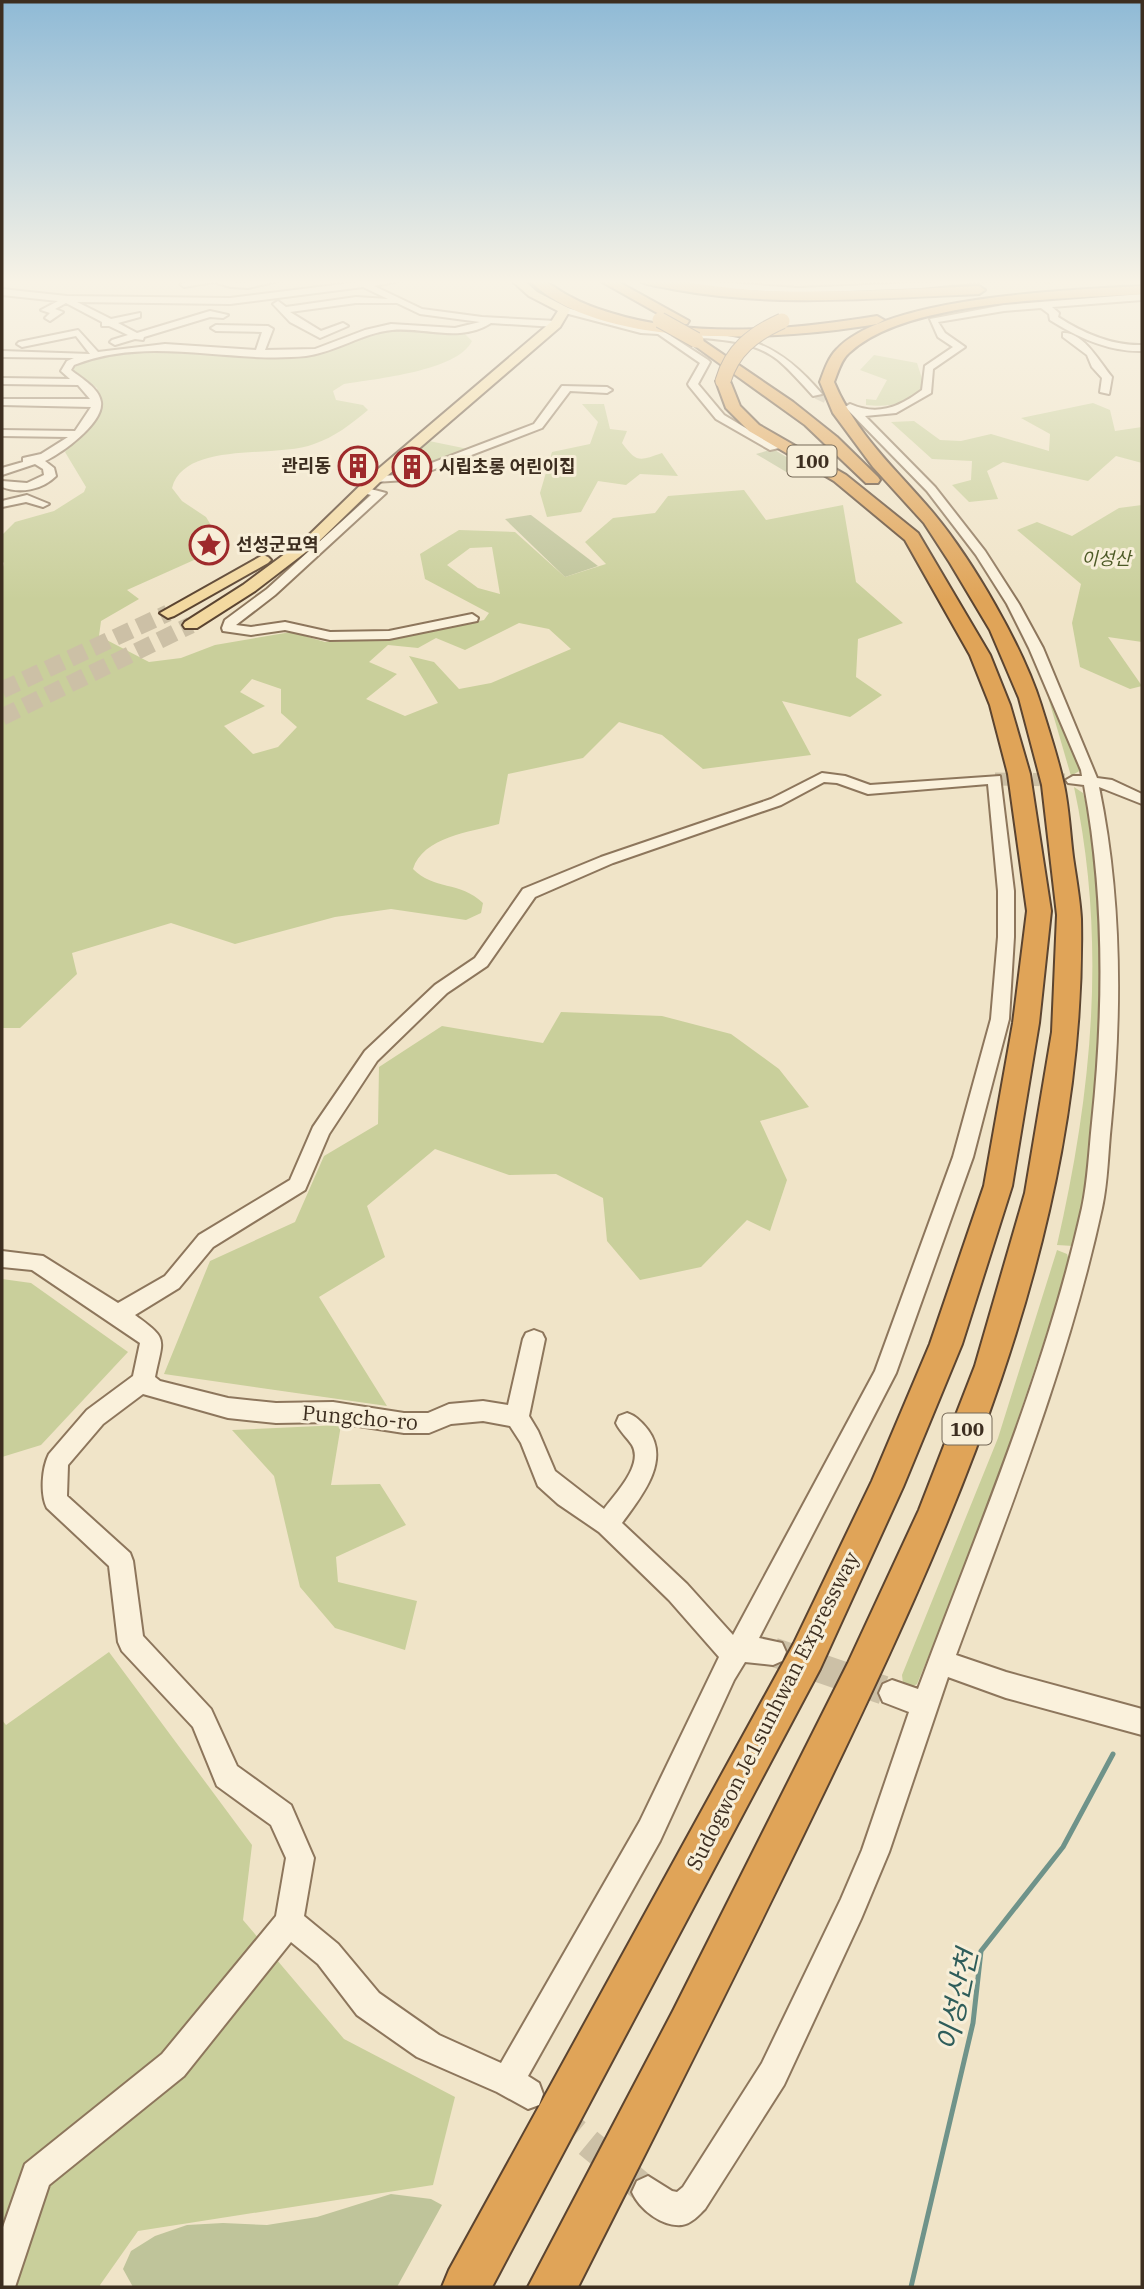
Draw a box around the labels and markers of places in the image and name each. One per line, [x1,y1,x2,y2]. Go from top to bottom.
building icon: 관리동 [337,445,379,487]
building icon: 시립초롱 어린이집 [391,446,433,488]
place label: 관리동 [281,454,331,477]
place label: 시립초롱 어린이집 [439,455,576,478]
place icon: 선성군묘역 [188,524,230,566]
place label: 선성군묘역 [236,533,319,556]

